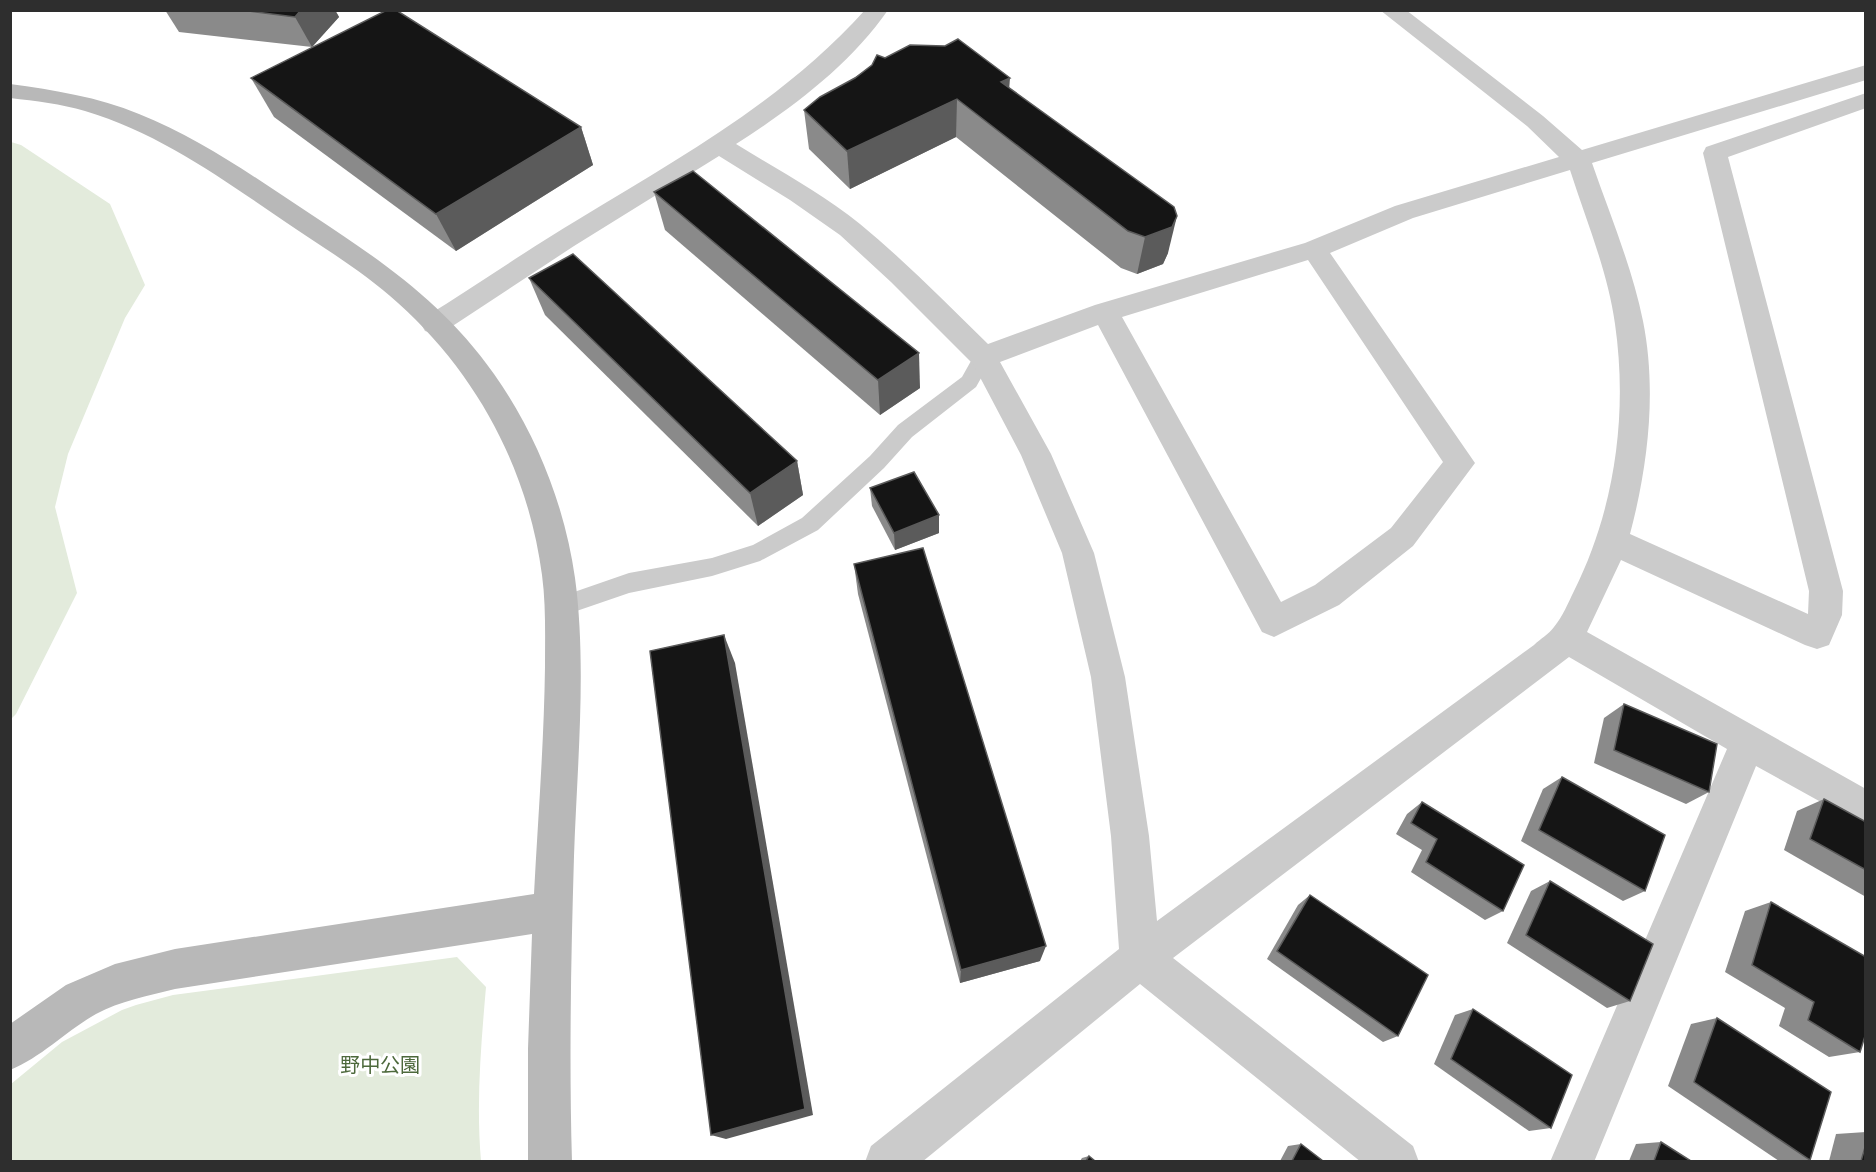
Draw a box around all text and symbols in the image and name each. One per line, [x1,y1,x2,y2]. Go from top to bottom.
park label: 野中公園 [340,1054,420,1076]

